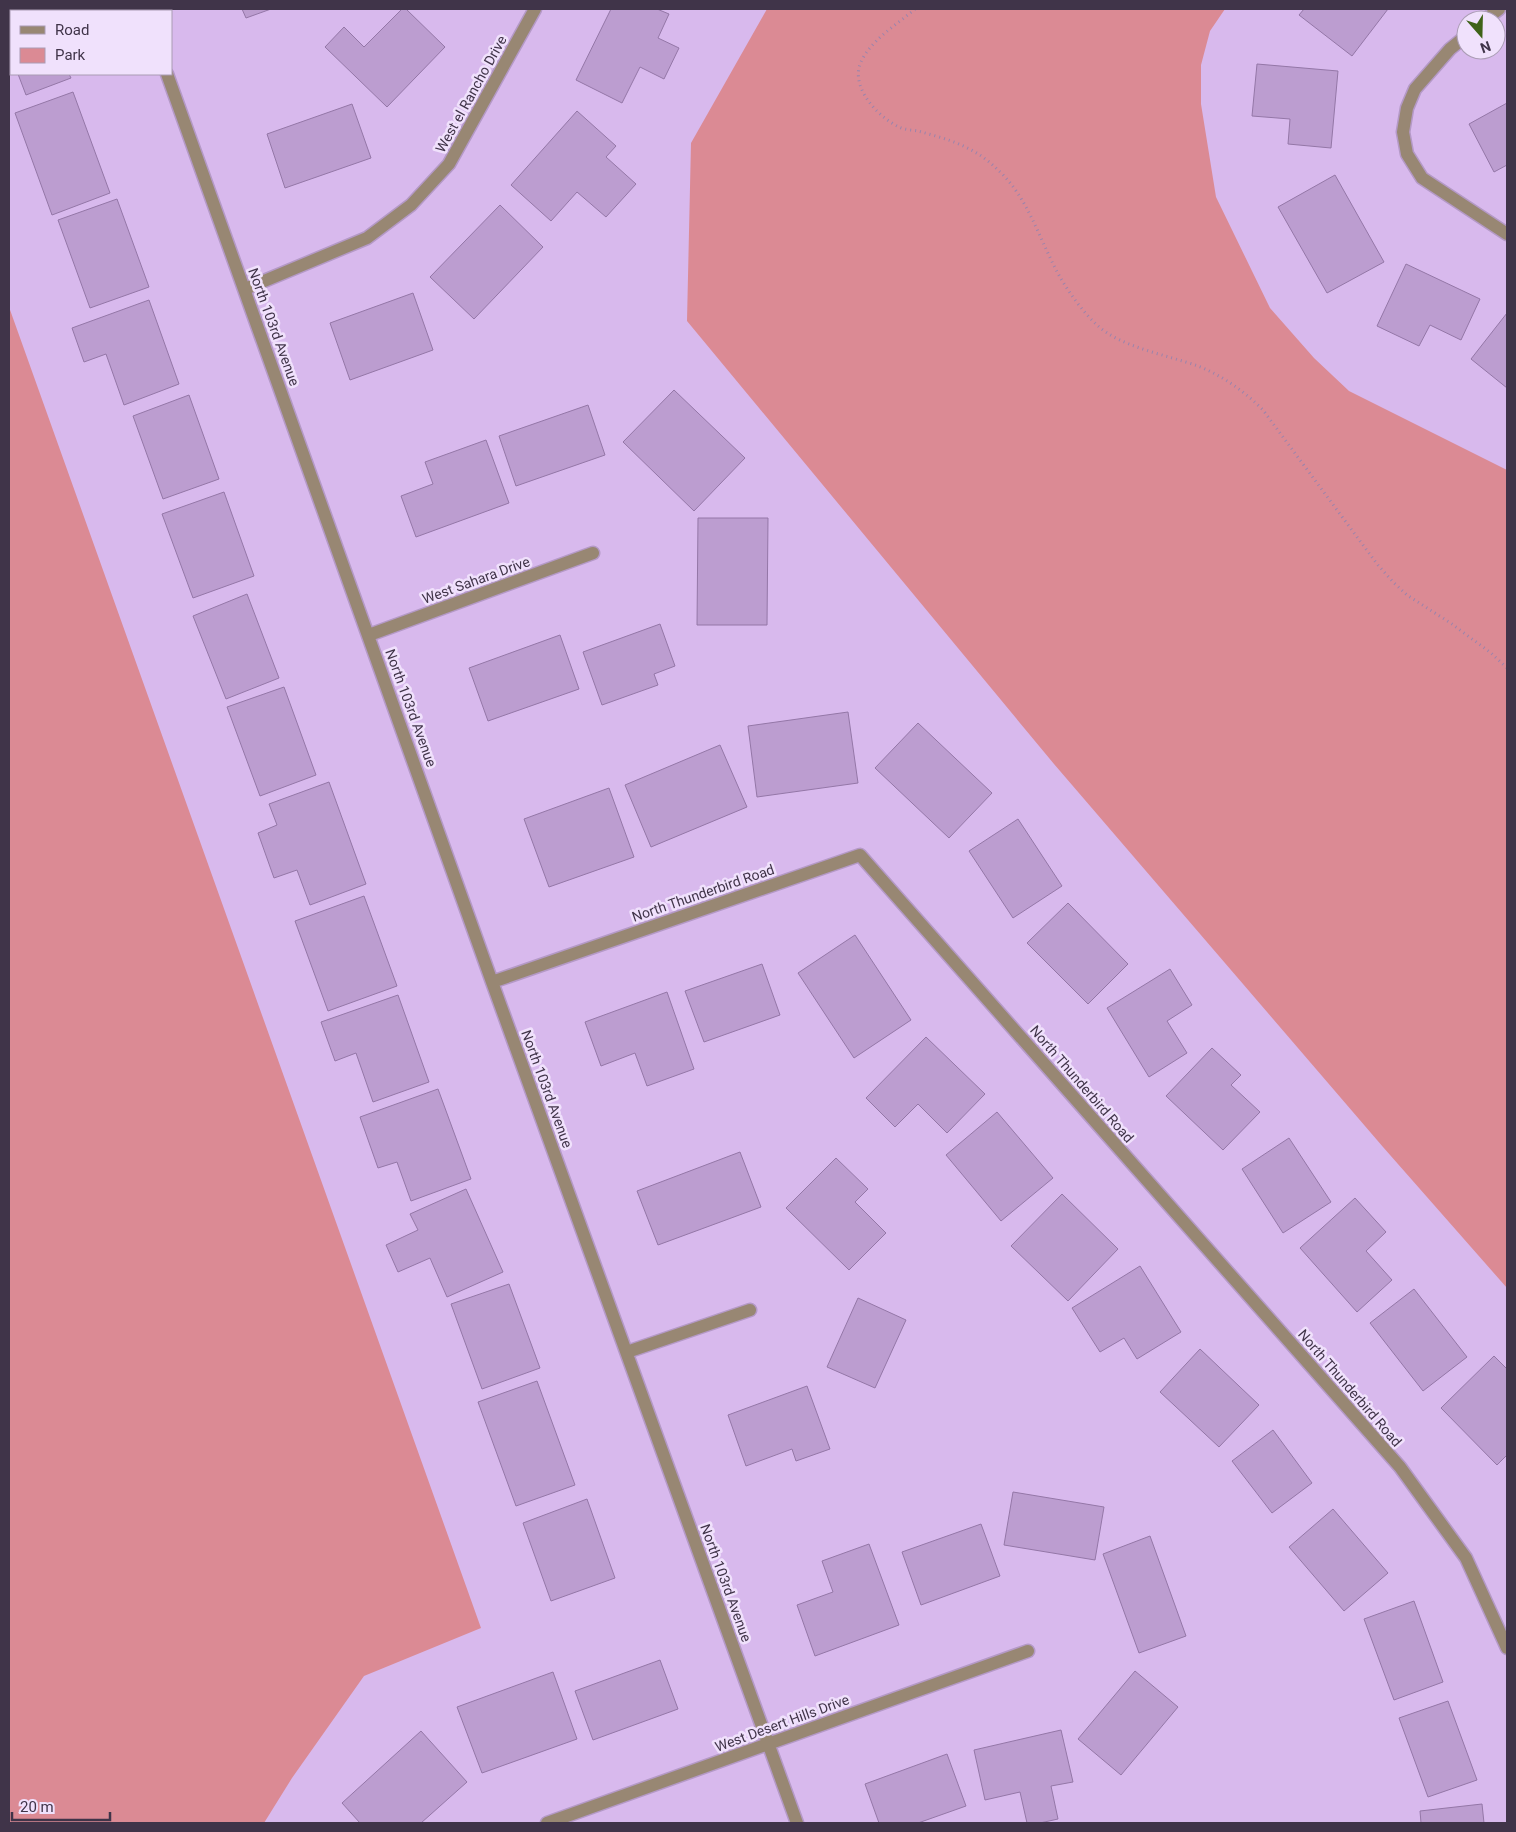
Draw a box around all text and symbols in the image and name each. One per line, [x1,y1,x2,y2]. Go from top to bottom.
legend [10,10,172,75]
north arrow [1456,10,1506,60]
text: Road [55,21,89,39]
street label: West el Rancho Drive [432,33,510,155]
text: N [1478,38,1493,56]
text: Park [55,46,86,64]
street label: North 103rd Avenue [245,266,303,388]
street label: West Sahara Drive [420,553,532,607]
street label: North 103rd Avenue [382,647,440,769]
street label: North Thunderbird Road [630,861,776,925]
street label: North Thunderbird Road [1027,1022,1137,1146]
street label: North 103rd Avenue [518,1028,576,1150]
street label: North Thunderbird Road [1295,1326,1405,1450]
street label: North 103rd Avenue [697,1522,755,1644]
street label: West Desert Hills Drive [713,1691,851,1755]
scale bar [12,1790,110,1822]
text: 20 m [20,1798,54,1816]

